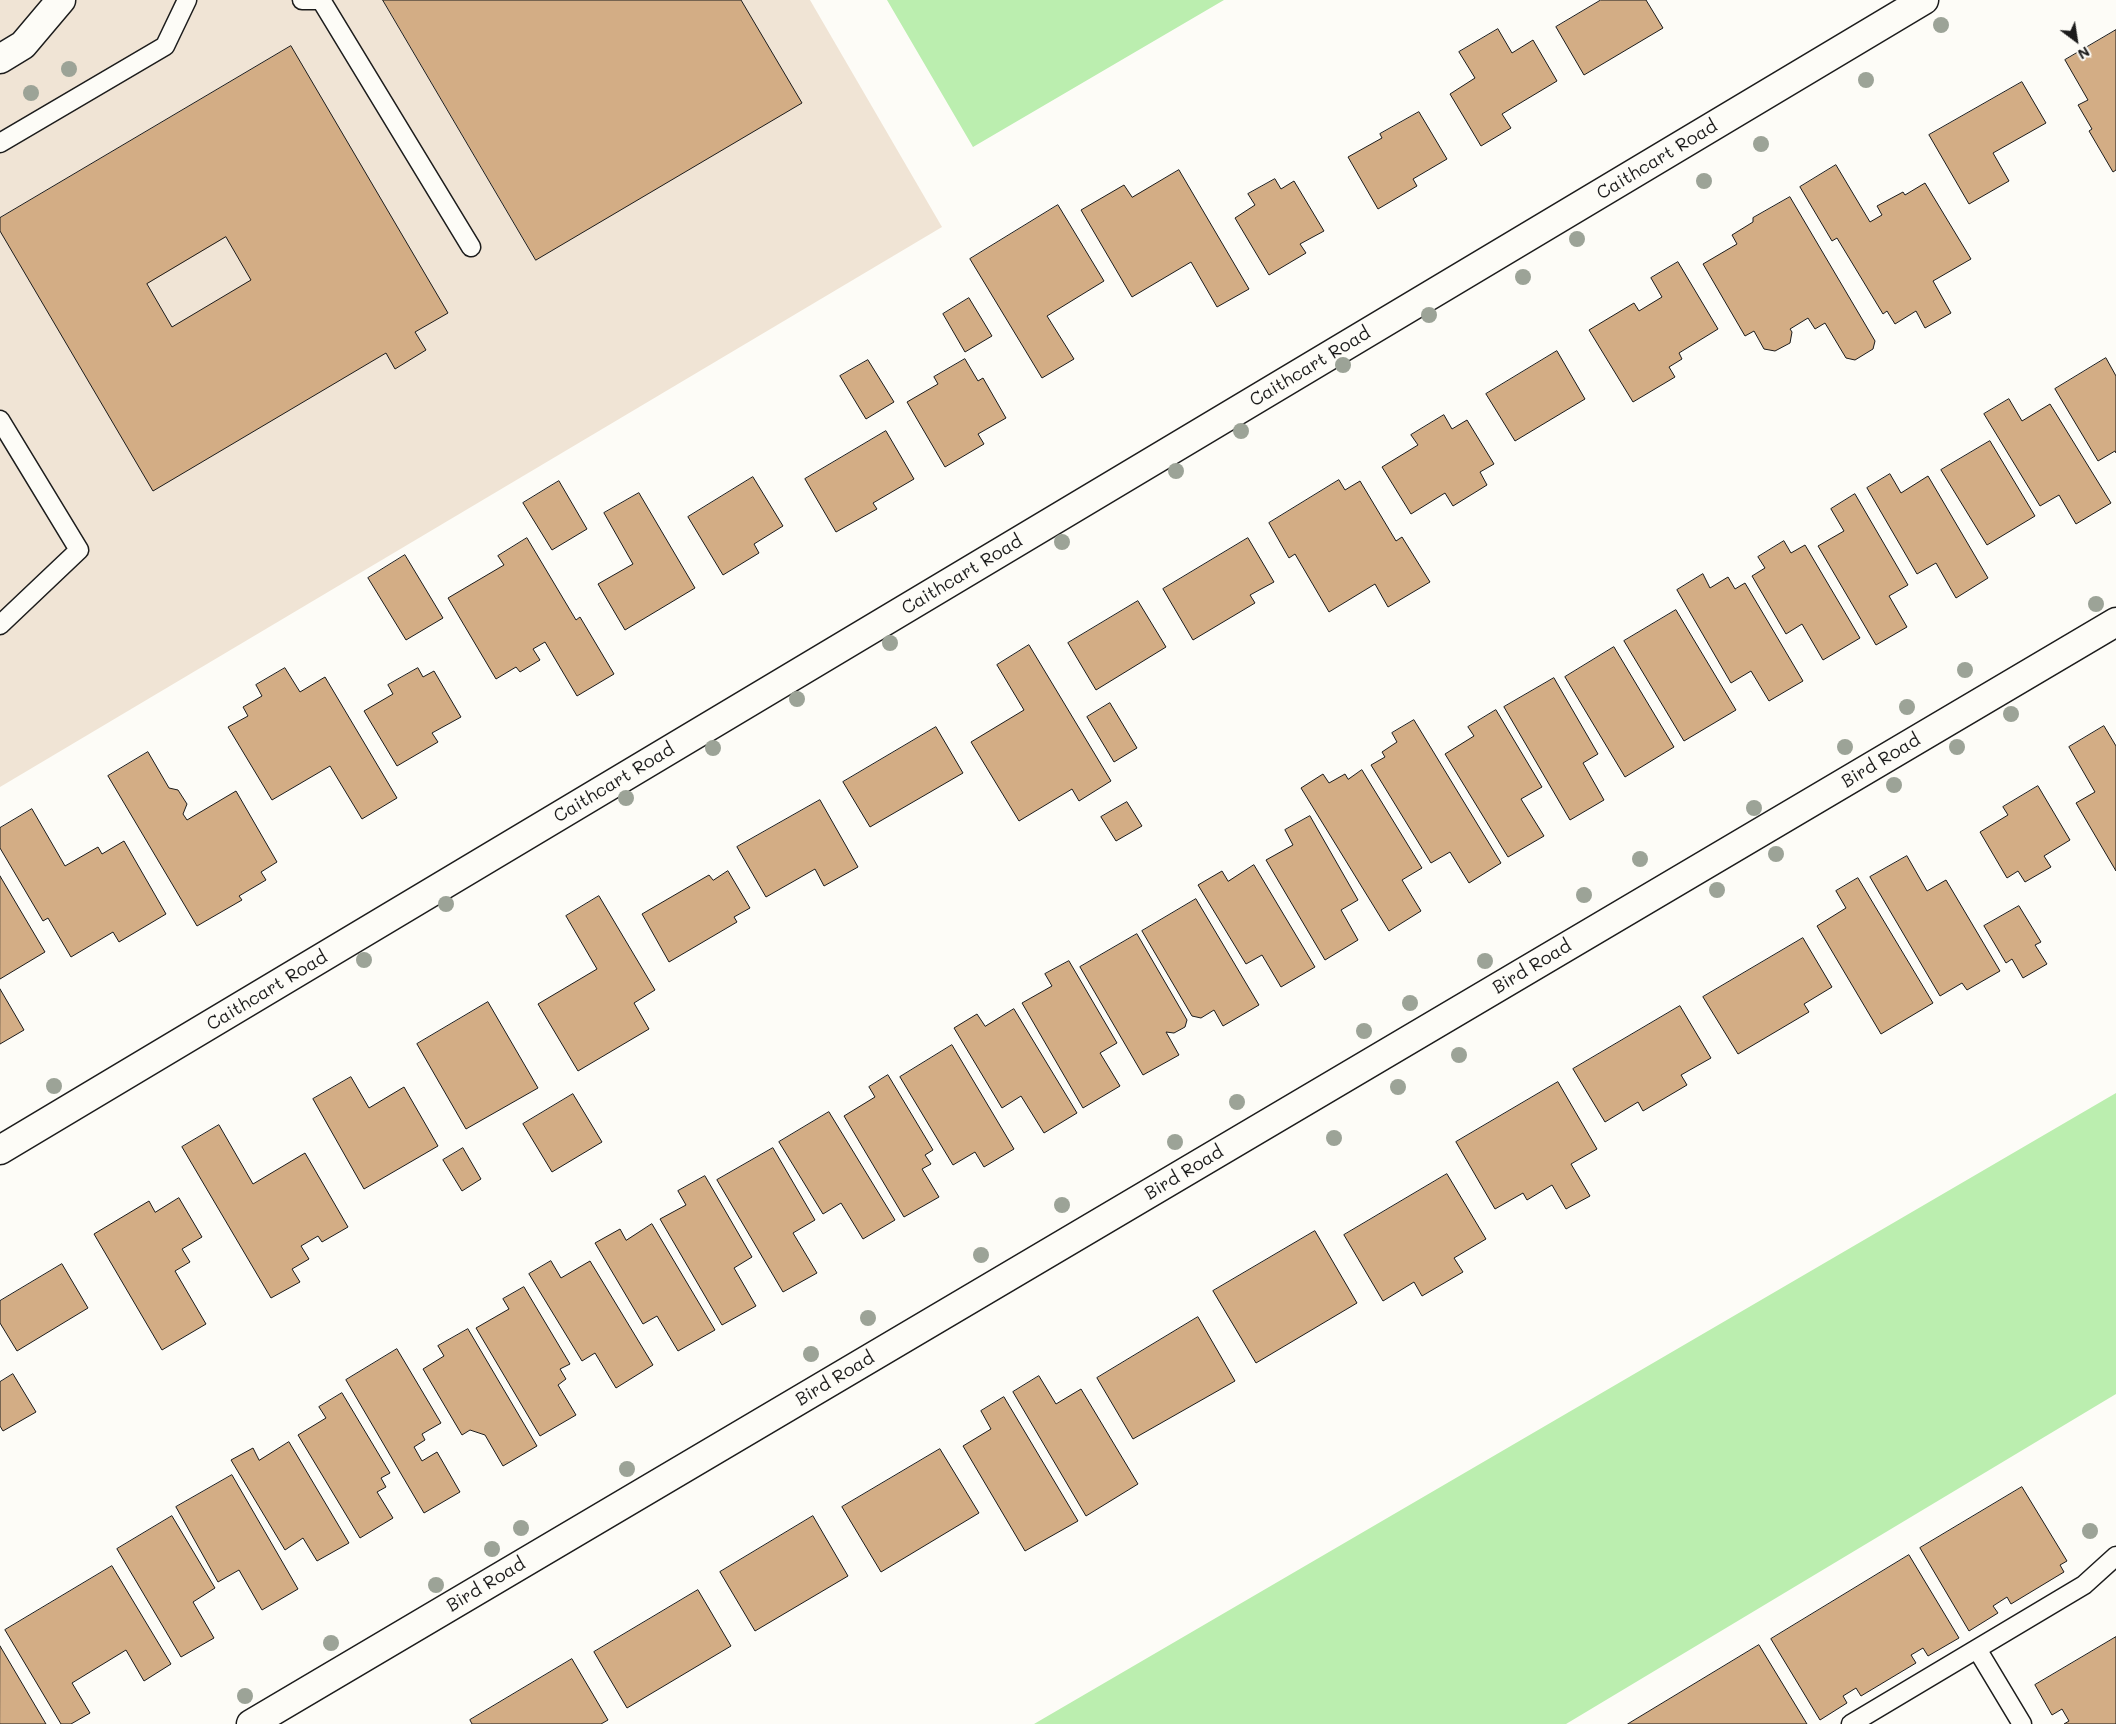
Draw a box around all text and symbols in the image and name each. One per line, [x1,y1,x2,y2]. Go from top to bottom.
north arrow [2051,15,2101,65]
text: N [2075,42,2093,64]
street label: Caithcart Road [1593,115,1721,205]
street label: Caithcart Road [1246,322,1374,412]
street label: Caithcart Road [898,530,1026,620]
street label: Bird Road [1838,729,1924,793]
street label: Caithcart Road [550,738,678,828]
street label: Bird Road [1489,935,1575,999]
street label: Caithcart Road [203,946,331,1036]
street label: Bird Road [1141,1141,1227,1205]
street label: Bird Road [792,1347,878,1411]
street label: Bird Road [443,1553,529,1617]

